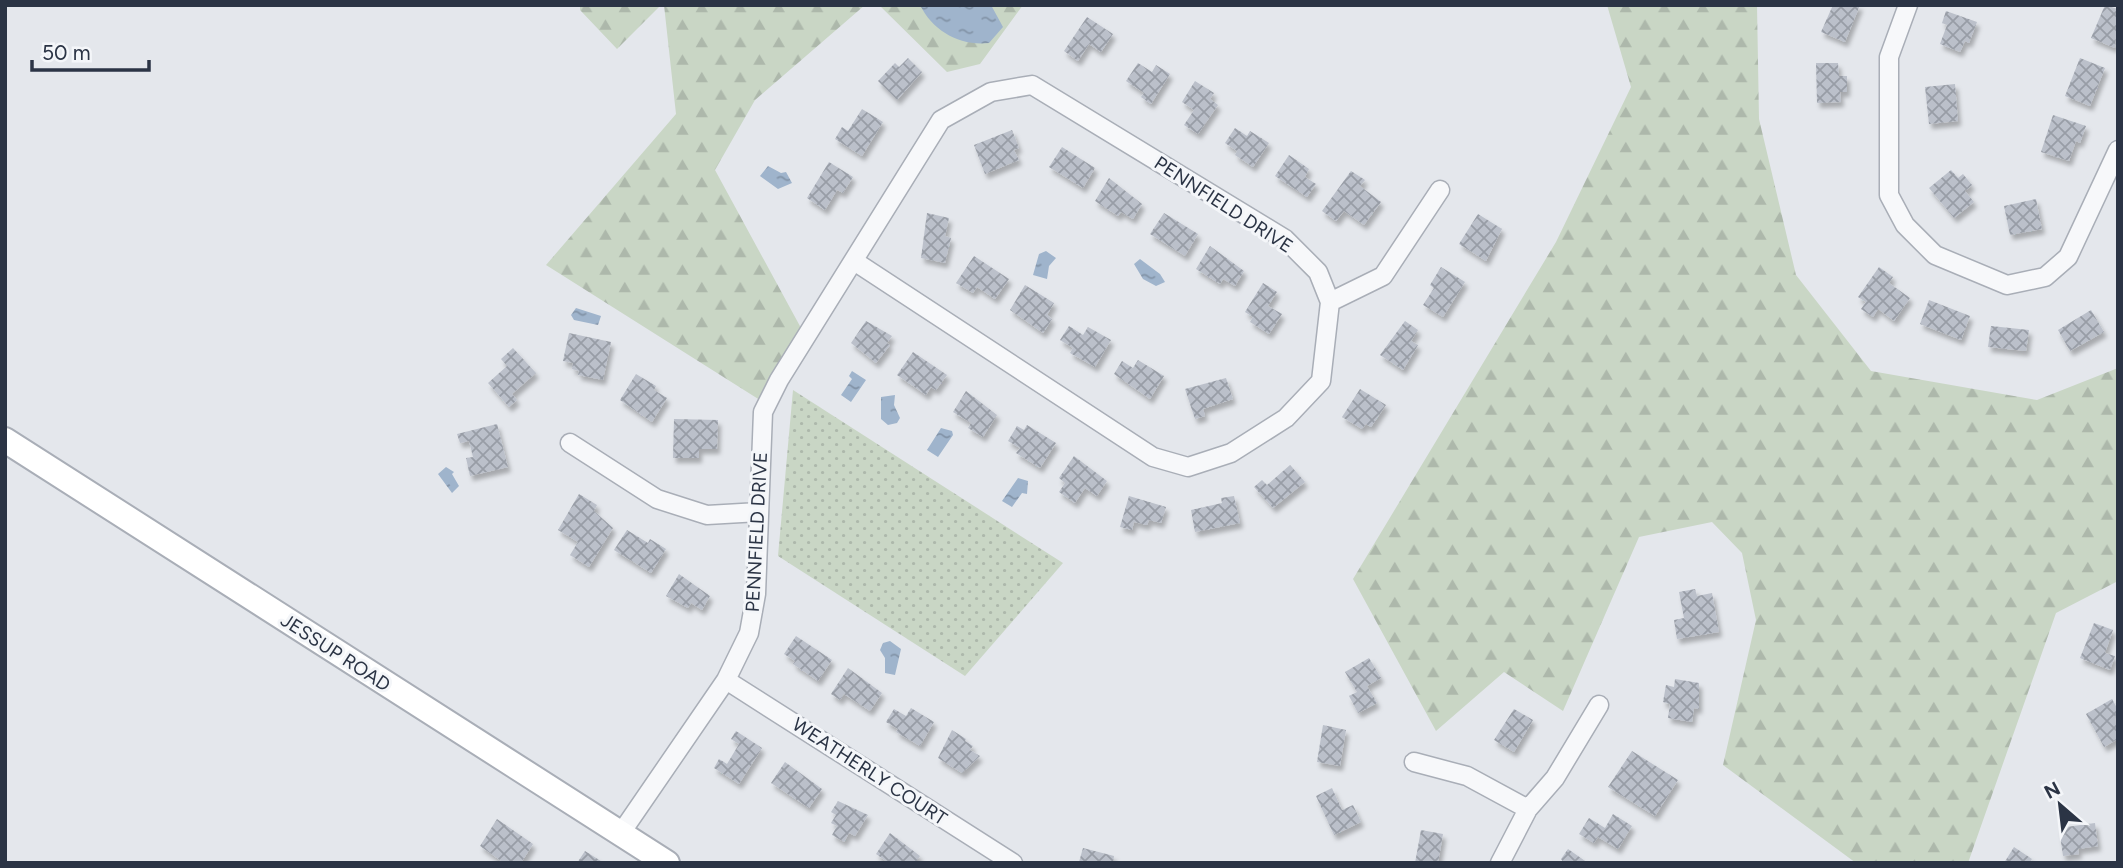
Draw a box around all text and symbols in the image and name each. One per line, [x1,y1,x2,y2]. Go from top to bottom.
scale bar [32,28,149,72]
text: 50 m [42,40,91,65]
street label: PENNFIELD DRIVE [1150,151,1297,258]
street label: PENNFIELD DRIVE [741,451,772,613]
street label: JESSUP ROAD [277,608,395,696]
street label: WEATHERLY COURT [788,713,952,830]
north arrow [2025,770,2095,840]
text: N [2040,777,2064,804]

